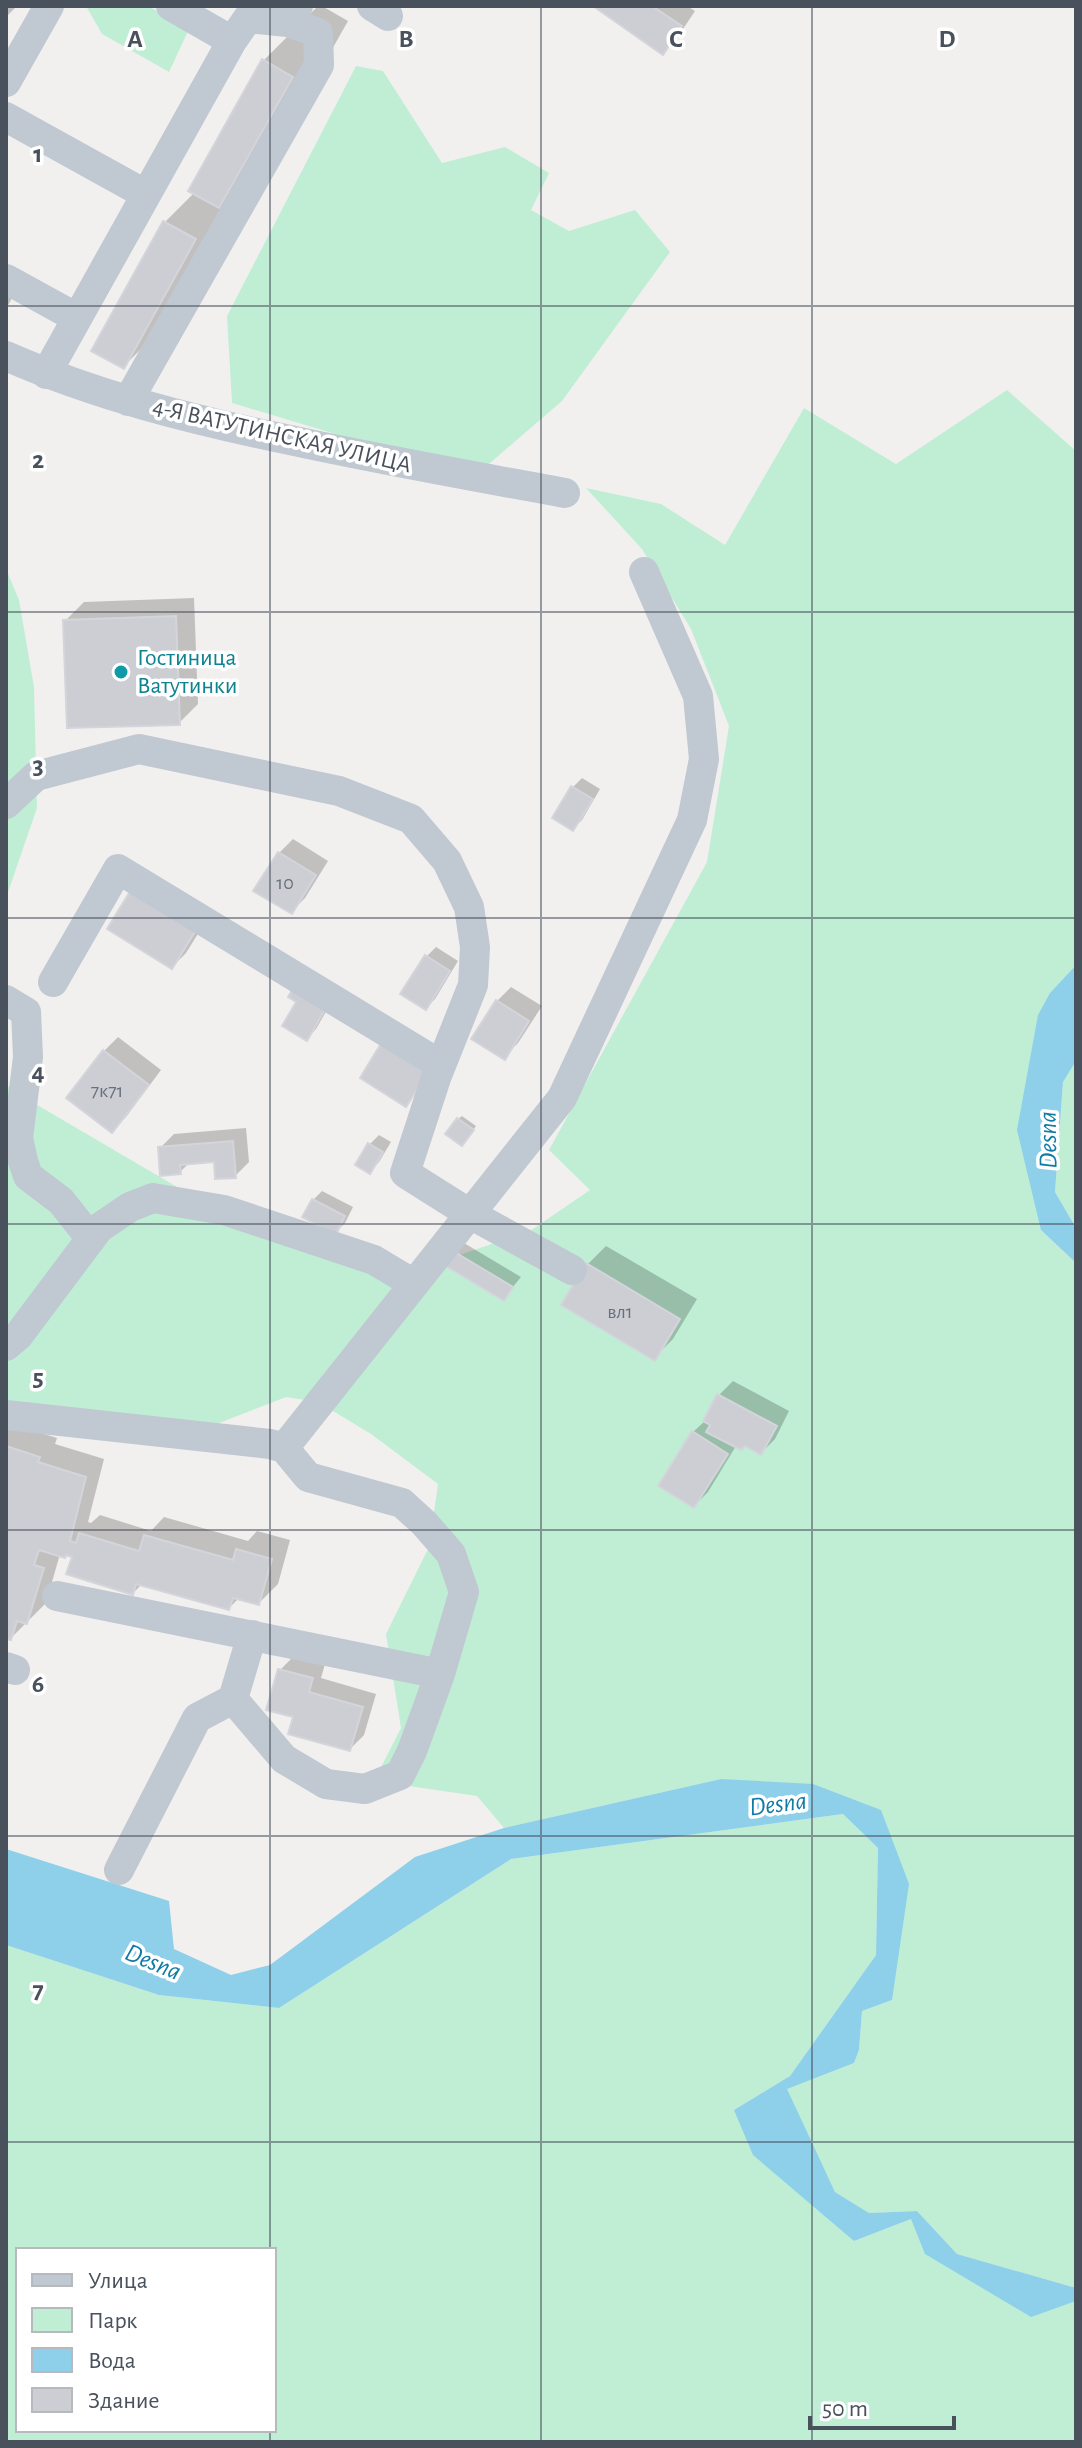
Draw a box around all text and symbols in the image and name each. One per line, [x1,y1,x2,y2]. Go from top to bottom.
text: A [127,26,143,52]
text: B [398,26,414,52]
text: C [669,26,683,52]
text: D [938,26,956,52]
text: 1 [33,141,43,167]
street label: 4-Я ВАТУТИНСКАЯ УЛИЦА [150,395,414,477]
text: 2 [32,447,44,473]
place label: Гостиница Ватутинки [137,646,238,698]
marker: Гостиница Ватутинки [112,663,130,681]
text: 3 [32,753,44,779]
house number: 10 [276,873,294,893]
text: 4 [31,1059,45,1085]
house number: 7к71 [91,1081,123,1101]
water label: Desna [1034,1111,1062,1169]
house number: вл1 [607,1302,633,1322]
text: 5 [32,1365,44,1391]
text: 6 [32,1671,44,1697]
water label: Desna [748,1788,808,1820]
water label: Desna [121,1939,185,1985]
text: 7 [32,1977,44,2003]
legend [16,2248,276,2432]
text: Улица [88,2269,148,2293]
text: Парк [88,2309,137,2333]
text: Вода [88,2349,136,2373]
scale bar [810,2380,954,2430]
text: Здание [88,2389,159,2413]
text: 50 m [822,2397,868,2421]

